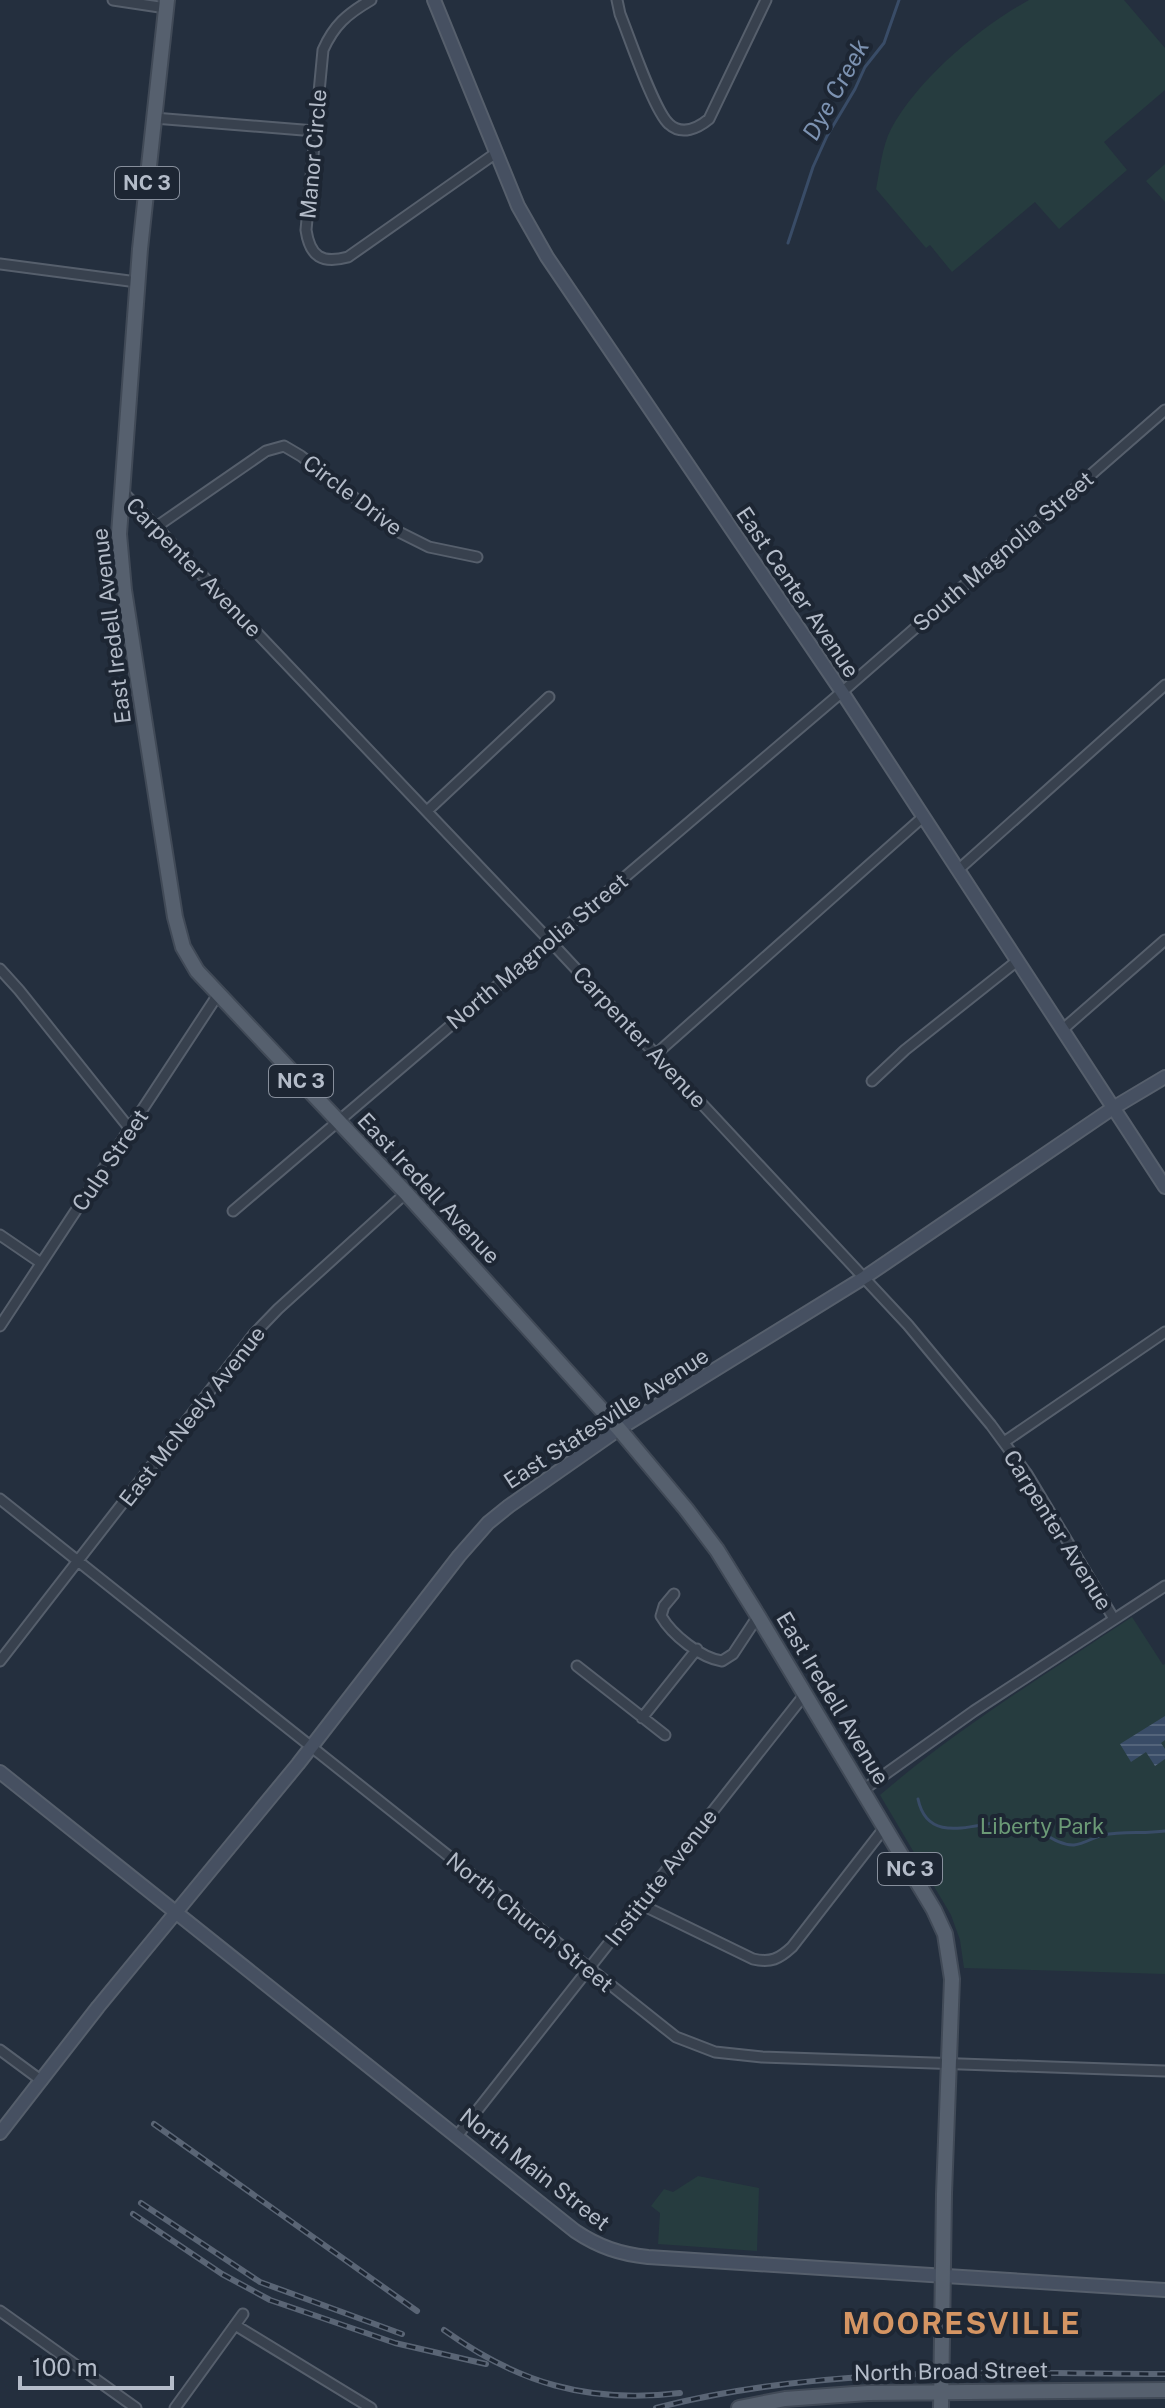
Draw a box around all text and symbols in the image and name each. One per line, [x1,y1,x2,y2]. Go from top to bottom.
water label: Dye Creek [796,34,874,145]
street label: Manor Circle [294,88,332,220]
road number: NC 3 [115,167,179,199]
street label: Circle Drive [298,449,408,541]
street label: South Magnolia Street [907,466,1099,636]
street label: Carpenter Avenue [121,492,267,642]
street label: East Center Avenue [731,502,865,682]
street label: East Iredell Avenue [86,527,136,725]
street label: North Magnolia Street [441,868,633,1034]
street label: Carpenter Avenue [568,961,712,1113]
road number: NC 3 [269,1065,333,1097]
street label: Culp Street [66,1104,154,1216]
street label: East Iredell Avenue [352,1107,506,1269]
street label: East McNeely Avenue [114,1321,270,1511]
street label: East Statesville Avenue [499,1342,713,1494]
street label: Carpenter Avenue [998,1445,1118,1615]
street label: East Iredell Avenue [771,1607,895,1789]
street label: Institute Avenue [600,1803,722,1951]
park label: Liberty Park [980,1813,1104,1839]
street label: North Church Street [441,1847,619,1997]
road number: NC 3 [878,1853,942,1885]
street label: North Main Street [455,2102,615,2236]
district label: MOORESVILLE [842,2305,1082,2341]
scale bar [20,2340,172,2390]
text: 100 m [32,2353,98,2381]
street label: North Broad Street [854,2356,1048,2386]

